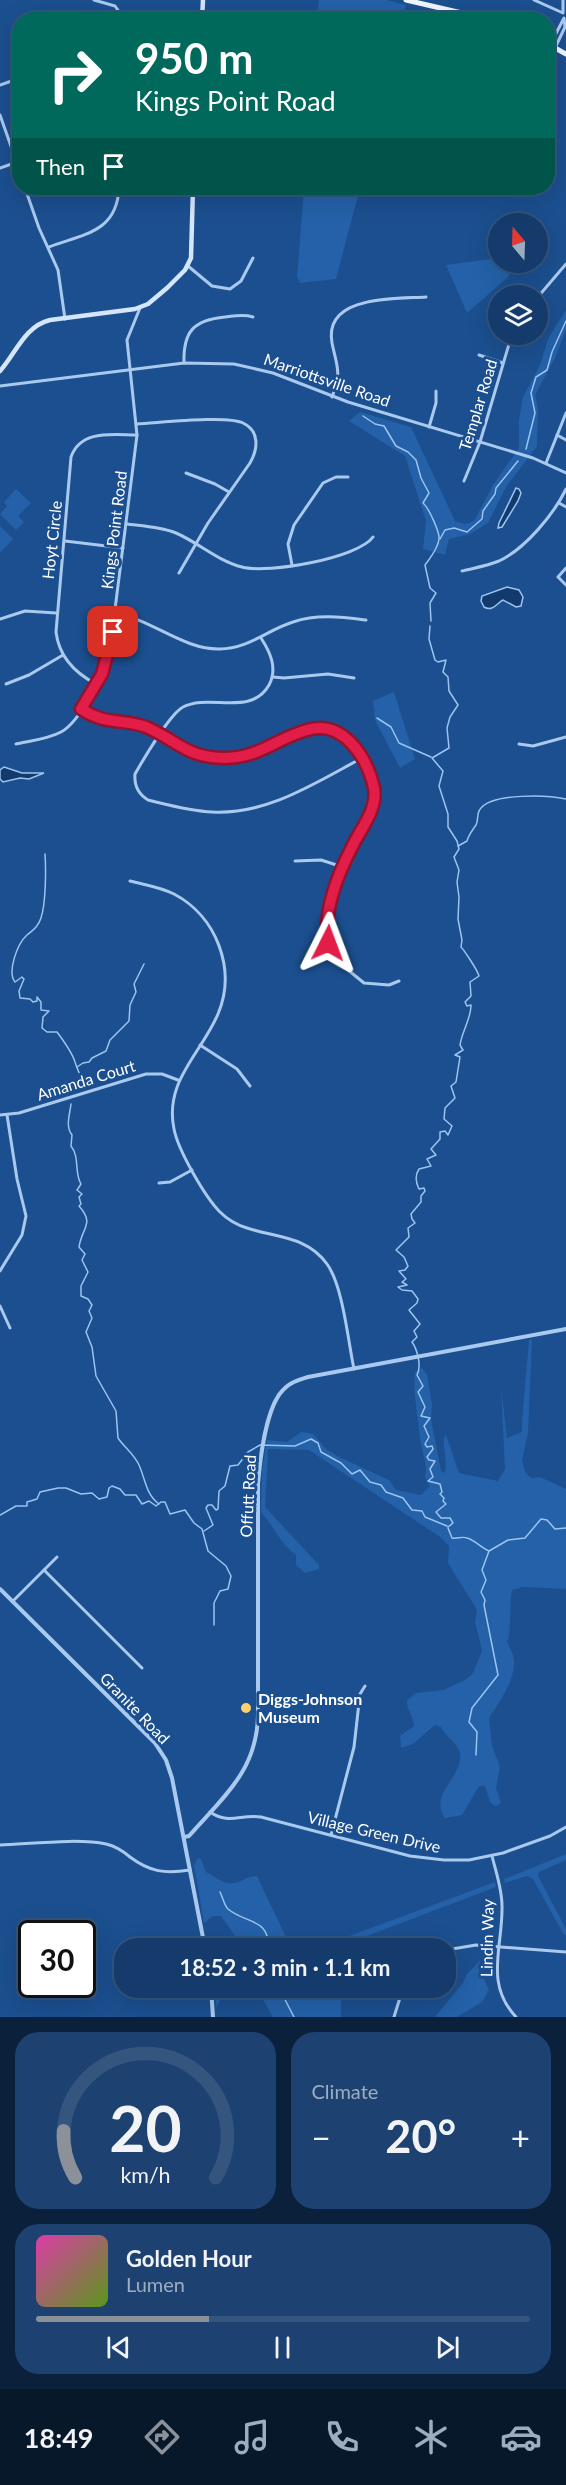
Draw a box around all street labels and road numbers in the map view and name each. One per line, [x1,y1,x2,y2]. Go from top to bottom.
street label: Marriottsville Road [261,349,393,410]
street label: Templar Road [455,357,500,453]
street label: Kings Point Road [97,470,130,590]
street label: Hoyt Circle [38,500,65,580]
street label: Amanda Court [34,1055,138,1104]
street label: Offutt Road [236,1454,259,1538]
street label: Granite Road [97,1668,174,1747]
street label: Village Green Drive [306,1807,443,1856]
street label: Lindin Way [476,1898,497,1977]

